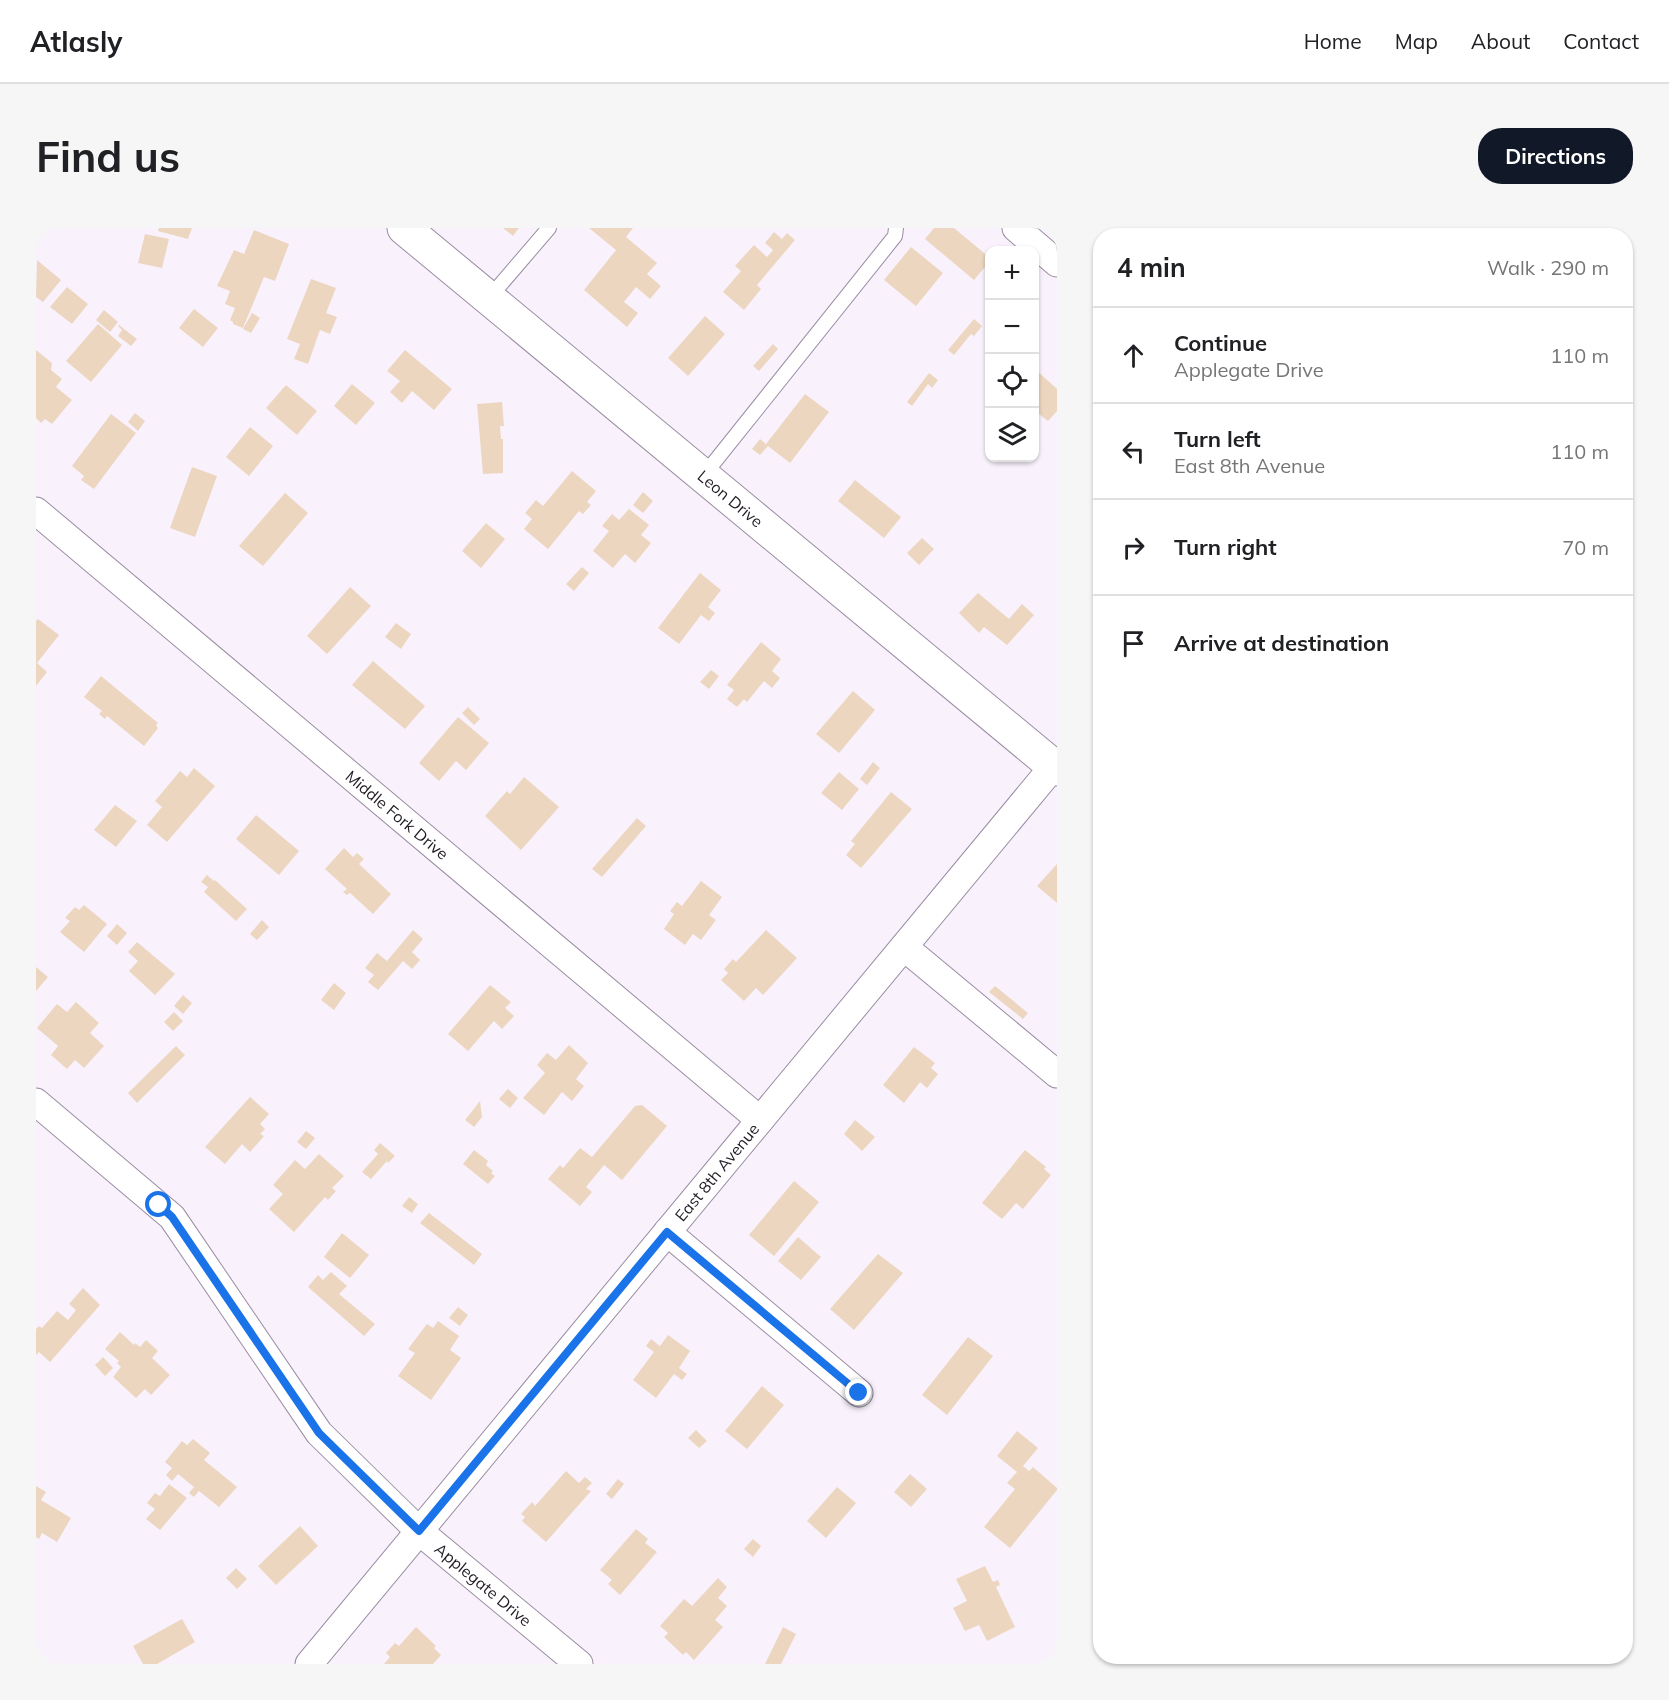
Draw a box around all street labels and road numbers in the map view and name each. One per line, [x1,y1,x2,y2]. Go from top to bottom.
street label: Leon Drive [694,466,767,531]
street label: Middle Fork Drive [342,766,453,864]
street label: East 8th Avenue [671,1119,763,1225]
street label: Applegate Drive [431,1538,536,1630]

